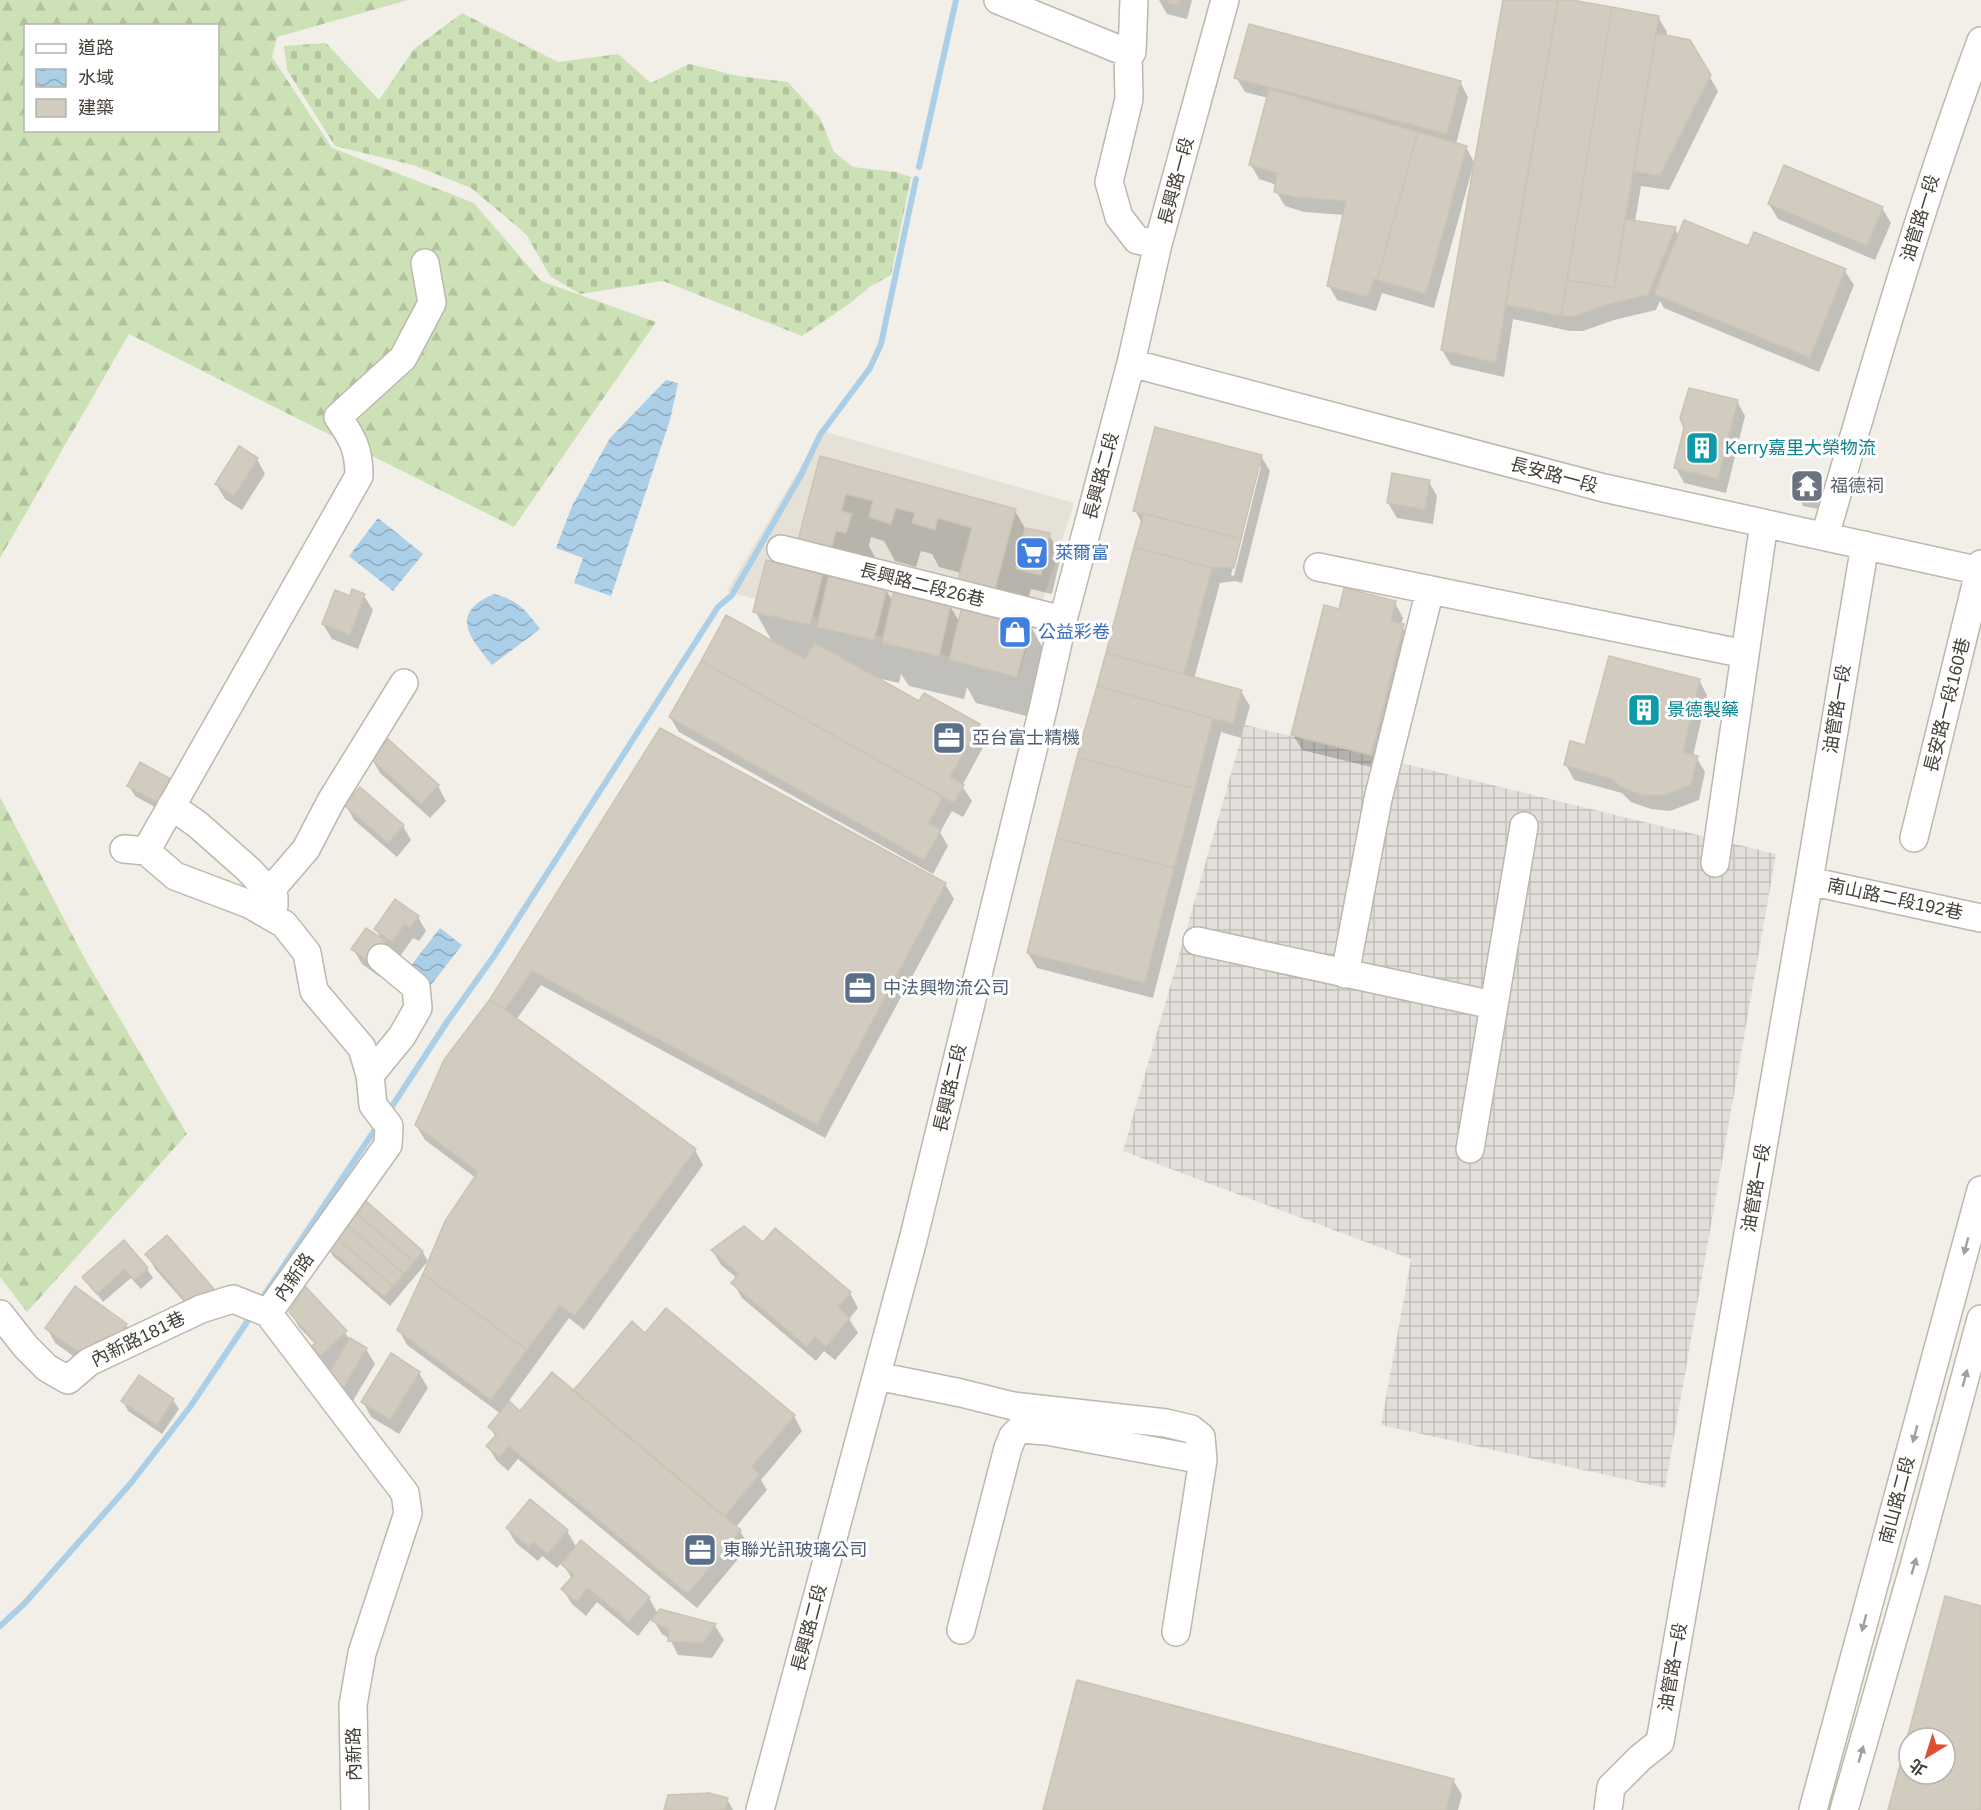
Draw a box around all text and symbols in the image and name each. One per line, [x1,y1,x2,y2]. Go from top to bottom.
legend [24,24,219,132]
text: 道路 [78,38,114,58]
text: 水域 [78,68,114,88]
text: 建築 [78,98,114,118]
street label: 長興路一段 [1155,135,1197,227]
street label: 油管路一段 [1897,172,1943,264]
street label: 長興路二段 [1080,430,1122,522]
building icon: Kerry嘉里大榮物流 [1684,430,1720,466]
place label: Kerry嘉里大榮物流 [1725,438,1876,458]
street label: 長安路一段 [1508,454,1600,496]
temple icon: 福德祠 [1789,468,1825,504]
place label: 福德祠 [1830,476,1884,496]
supermarket icon: 萊爾富 [1014,535,1050,571]
place label: 萊爾富 [1055,543,1109,563]
street label: 長興路二段26巷 [857,560,987,610]
shop icon: 公益彩卷 [997,614,1033,650]
place label: 公益彩卷 [1038,622,1110,642]
street label: 長安路一段160巷 [1921,636,1973,774]
street label: 油管路一段 [1820,663,1854,755]
building icon: 景德製藥 [1626,692,1662,728]
place label: 景德製藥 [1667,700,1739,720]
office icon: 亞台富士精機 [931,720,967,756]
place label: 亞台富士精機 [972,728,1080,748]
street label: 南山路二段192巷 [1825,875,1965,923]
office icon: 中法興物流公司 [842,970,878,1006]
place label: 中法興物流公司 [883,978,1009,998]
street label: 長興路二段 [930,1042,970,1134]
street label: 油管路一段 [1738,1142,1774,1234]
one-way arrow [1960,1237,1970,1255]
street label: 內新路 [270,1249,318,1305]
street label: 內新路181巷 [88,1308,188,1370]
one-way arrow [1961,1369,1971,1387]
one-way arrow [1910,1425,1919,1443]
street label: 南山路二段 [1876,1454,1918,1546]
office icon: 東聯光訊玻璃公司 [682,1532,718,1568]
place label: 東聯光訊玻璃公司 [723,1540,867,1560]
one-way arrow [1910,1557,1919,1575]
street label: 長興路二段 [788,1582,830,1674]
one-way arrow [1859,1614,1868,1632]
street label: 油管路一段 [1655,1621,1691,1713]
north arrow [1897,1726,1957,1786]
street label: 內新路 [344,1727,364,1781]
one-way arrow [1857,1745,1866,1763]
text: 北 [1907,1756,1930,1779]

